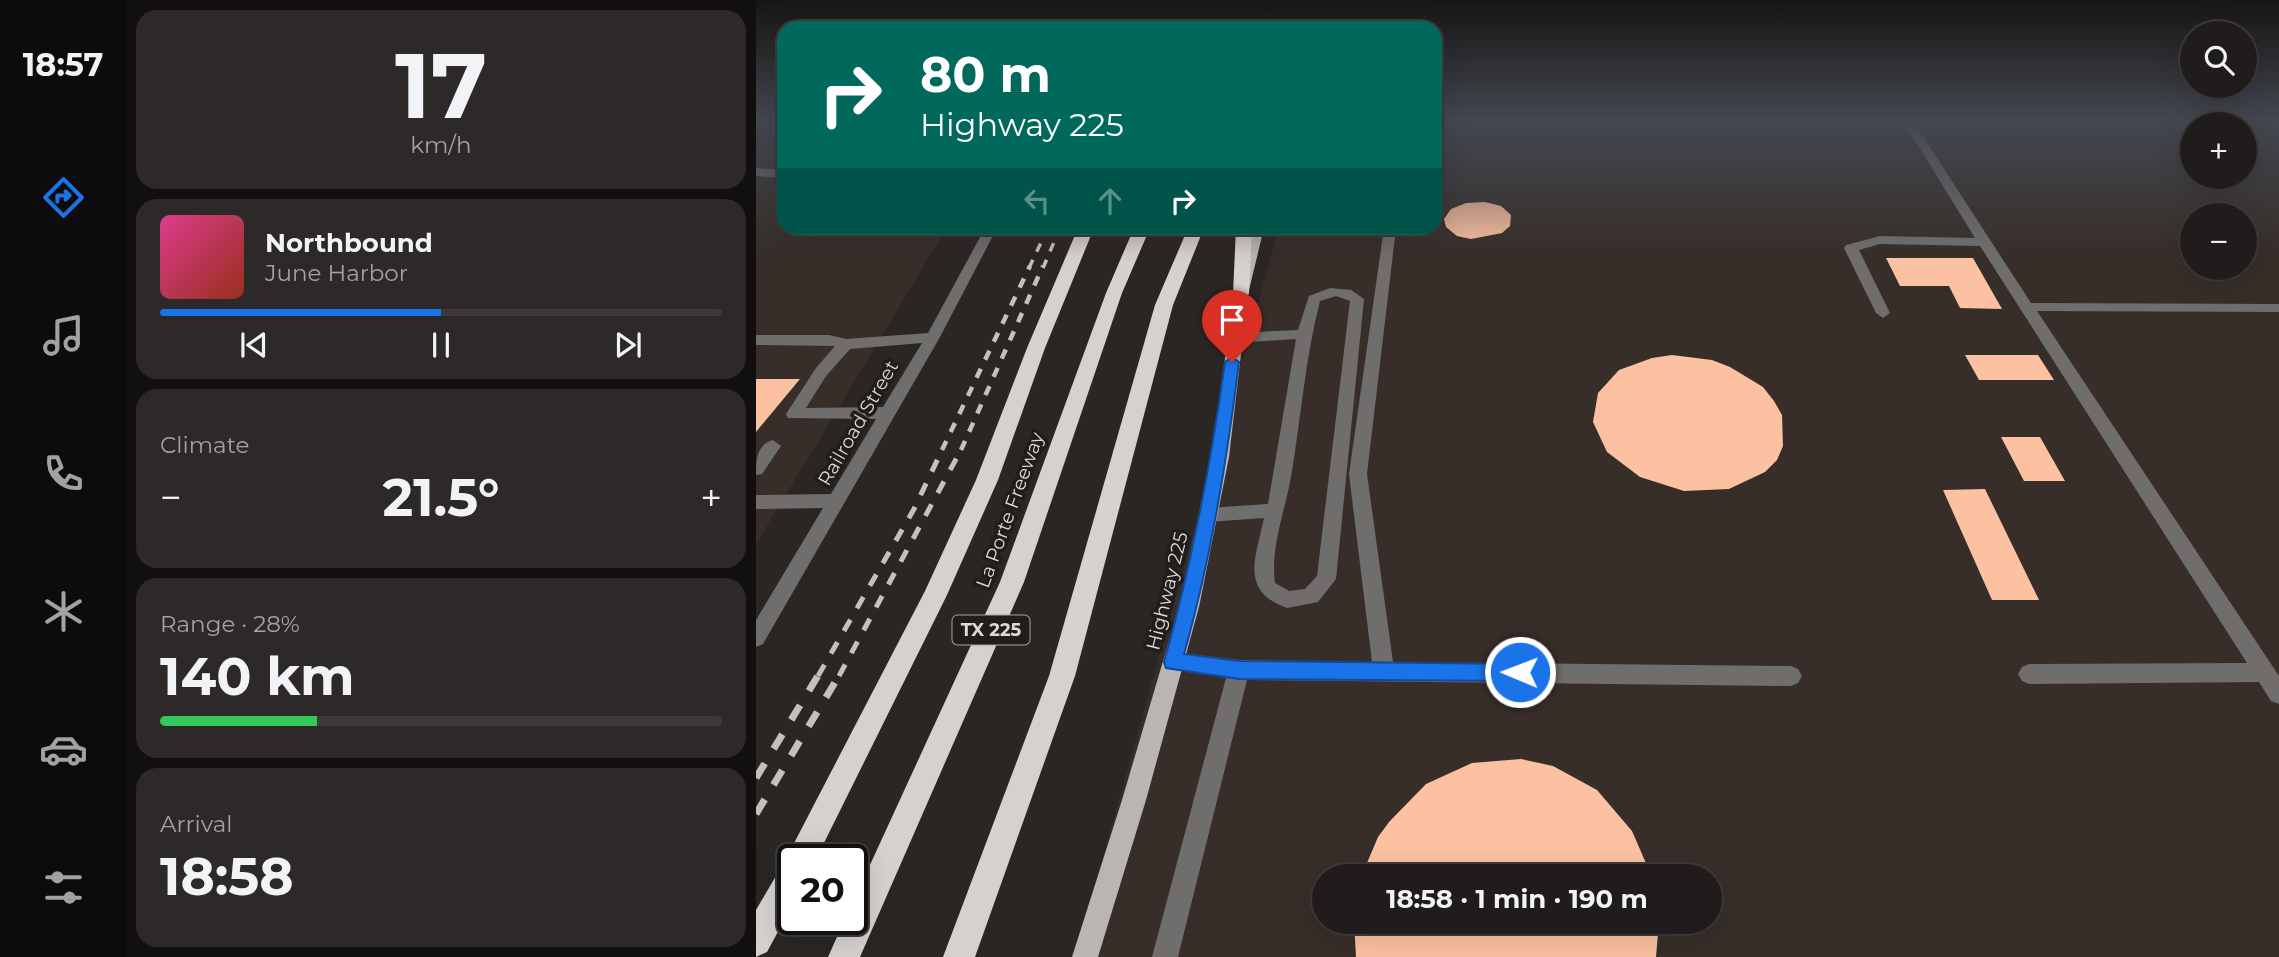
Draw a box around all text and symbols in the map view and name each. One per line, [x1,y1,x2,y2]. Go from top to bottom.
map controls [2180,21,2257,280]
button: search [2180,21,2257,98]
text: 17 [395,30,487,141]
text: 18:57 [23,45,103,84]
text: 80 m [920,45,1051,104]
icon: right [805,49,896,140]
text: Highway 225 [920,105,1124,144]
button: + [2180,112,2257,189]
text: km/h [410,131,472,159]
icon: directions [39,173,88,222]
icon: left [1018,182,1056,220]
icon: ahead [1091,182,1129,220]
icon: right [1164,182,1202,220]
button: − [2180,203,2257,280]
text: Northbound [265,227,433,259]
text: June Harbor [265,259,408,287]
pin [1202,290,1262,362]
icon: arrive [1213,301,1251,339]
icon: music [39,311,88,360]
icon: previous [235,326,273,364]
icon: pause [422,326,460,364]
icon: next [609,326,647,364]
street label: Railroad Street [813,356,903,490]
street label: La Porte Freeway [971,428,1049,591]
text: Climate [160,431,249,459]
icon: phone [39,449,88,498]
text: 21.5° [382,466,500,529]
text: − [160,474,182,521]
text: + [700,474,722,521]
street label: Highway 225 [1141,529,1193,652]
icon: climate [39,587,88,636]
text: Range · 28% [160,610,300,638]
road number: TX 225 [952,616,1030,644]
position arrow [1483,635,1557,709]
text: 140 km [160,645,355,708]
icon: car [39,725,88,774]
text: Arrival [160,810,233,838]
speed limit sign: 20 [777,844,868,935]
text: 18:58 [160,845,294,908]
icon: filters [39,863,88,912]
text: 18:58 · 1 min · 190 m [1386,883,1648,915]

